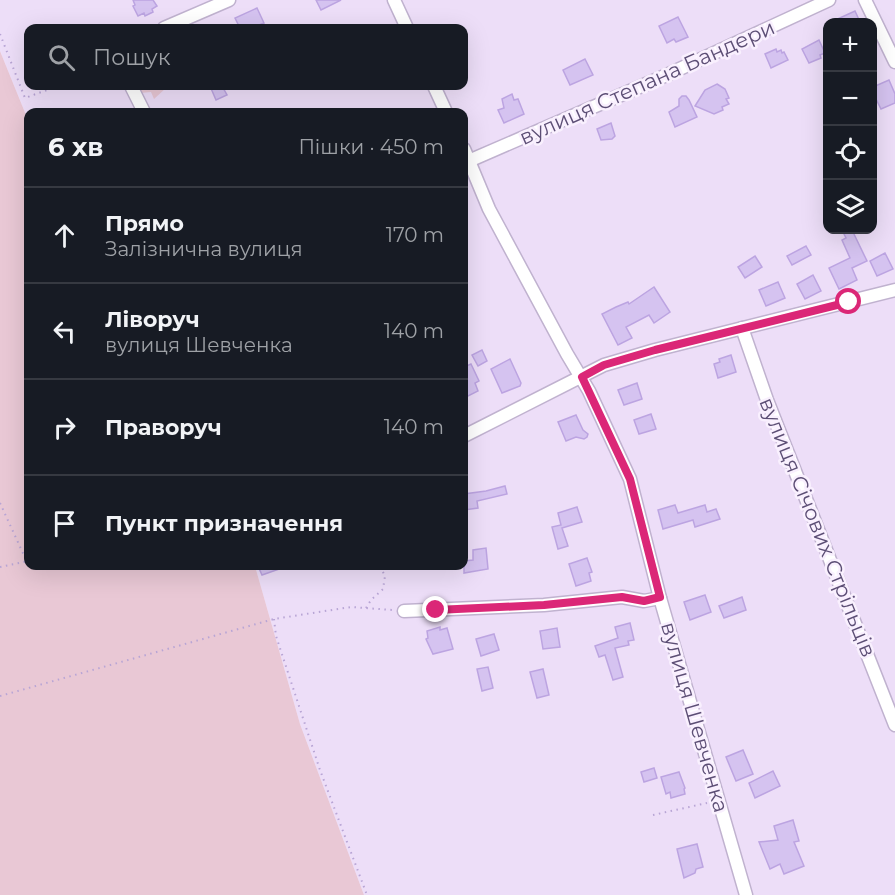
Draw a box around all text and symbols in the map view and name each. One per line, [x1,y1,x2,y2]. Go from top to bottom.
street label: вулиця Степана Бандери [515,14,779,150]
map controls [823,18,877,234]
button: + [823,18,877,72]
search box [24,24,468,90]
icon: search [45,41,78,74]
text: Пошук [93,44,171,71]
button: − [823,72,877,126]
button: locate [823,126,877,180]
text: 6 хв [48,131,103,163]
text: Пішки · 450 m [298,135,444,159]
button: layers [823,180,877,234]
text: Прямо [105,210,184,237]
icon: ahead [48,219,81,252]
text: 170 m [386,223,444,247]
text: Залізнична вулиця [105,237,303,261]
route start [835,288,861,314]
text: Ліворуч [105,306,200,333]
icon: left [48,315,81,348]
text: 140 m [384,319,444,343]
text: вулиця Шевченка [105,333,293,357]
street label: вулиця Січових Стрільців [754,394,882,660]
icon: right [48,411,81,444]
text: Праворуч [105,414,222,441]
text: 140 m [384,415,444,439]
icon: arrive [48,507,81,540]
text: Пункт призначення [105,510,343,537]
route end [422,596,448,622]
street label: вулиця Шевченка [656,619,734,815]

